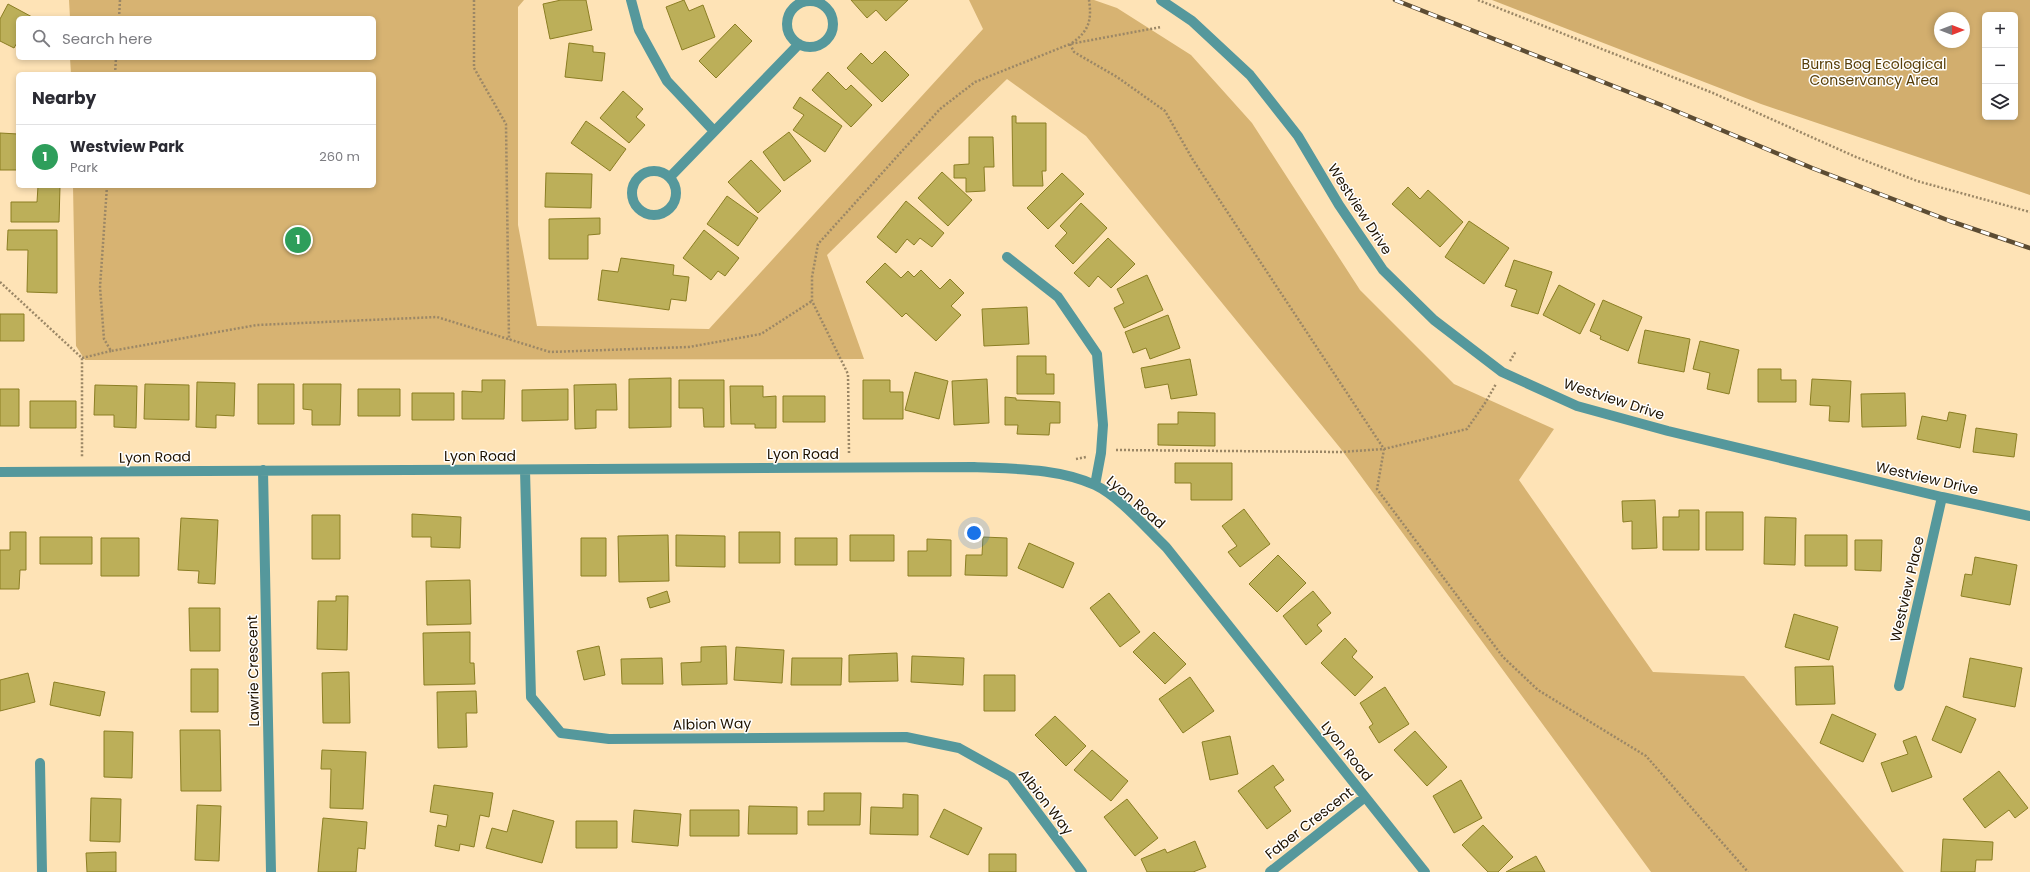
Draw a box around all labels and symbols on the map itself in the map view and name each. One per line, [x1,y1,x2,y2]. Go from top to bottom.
north arrow [1934,12,1970,48]
park label: Burns Bog Ecological Conservancy Area [1802,54,1946,90]
street label: Westview Drive [1323,160,1397,259]
pin: 1 [285,225,311,255]
street label: Westview Drive [1561,373,1667,425]
street label: Lyon Road [767,444,839,464]
street label: Lyon Road [119,446,191,468]
street label: Lyon Road [444,446,516,466]
street label: Westview Drive [1874,456,1981,500]
street label: Lyon Road [1102,471,1170,533]
your location [964,523,984,543]
street label: Westview Place [1885,534,1929,644]
street label: Lawrie Crescent [242,615,264,727]
street label: Albion Way [673,713,752,735]
street label: Lyon Road [1317,717,1377,785]
street label: Albion Way [1014,765,1078,839]
street label: Faber Crescent [1261,782,1357,864]

